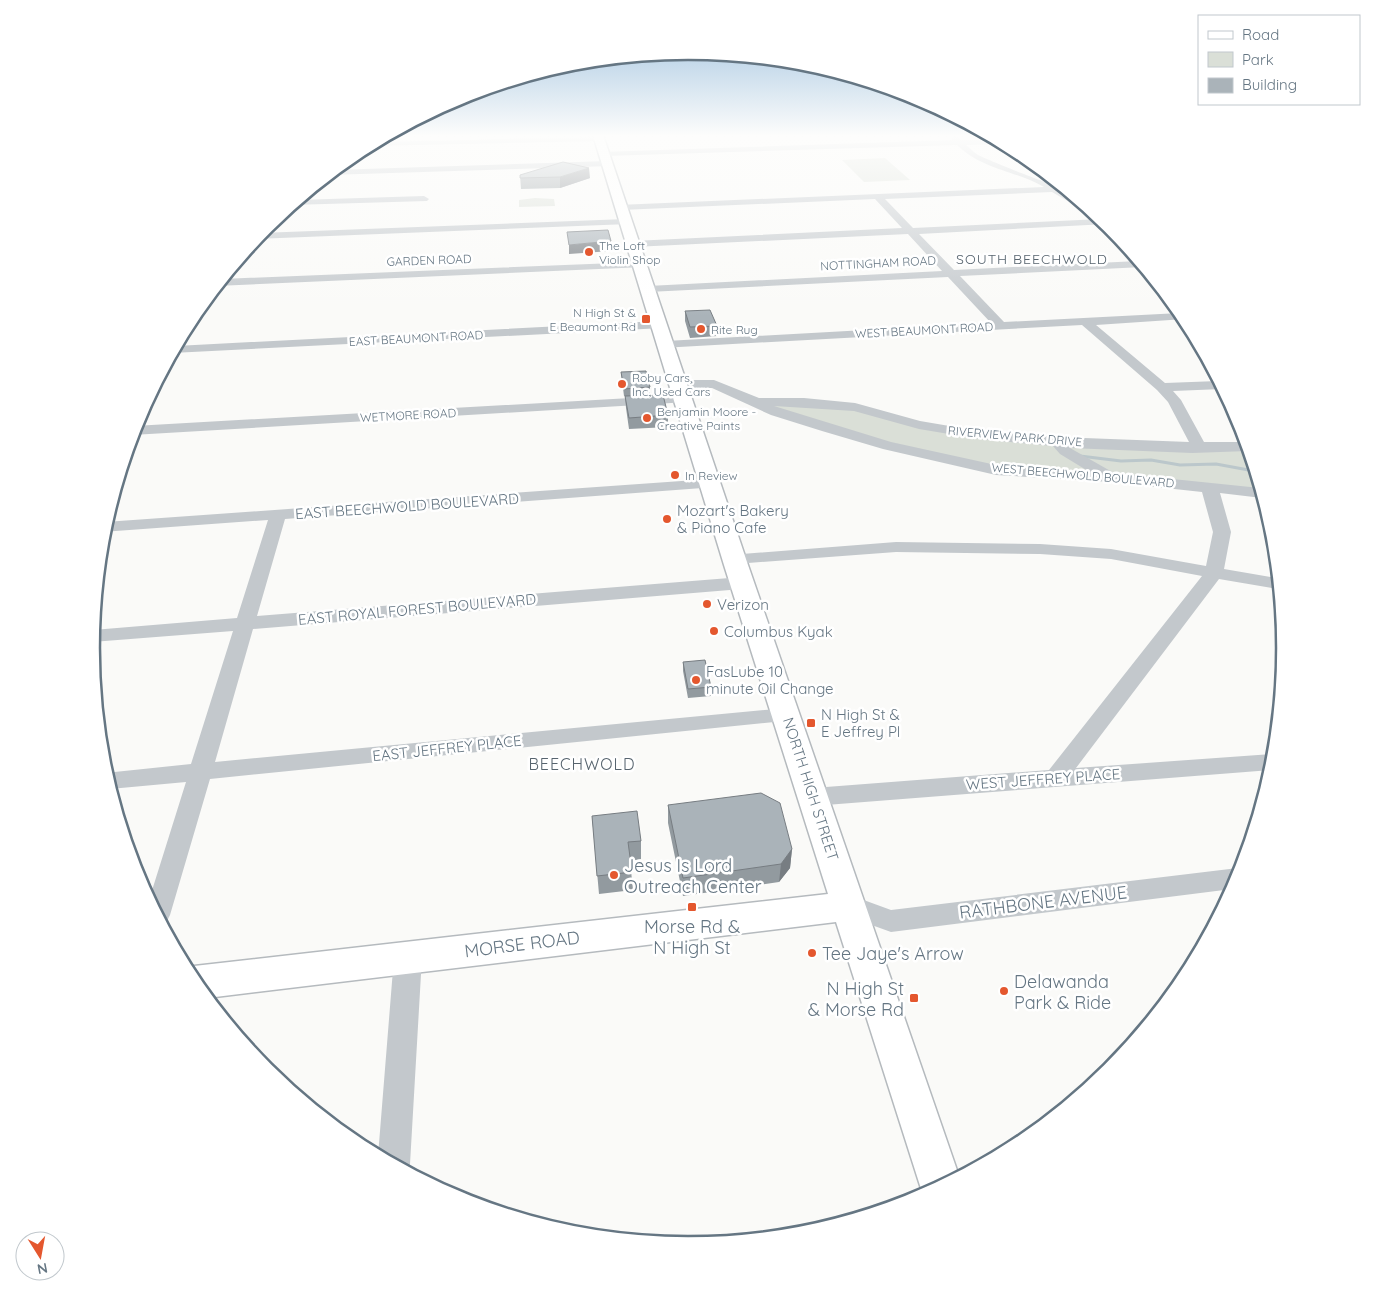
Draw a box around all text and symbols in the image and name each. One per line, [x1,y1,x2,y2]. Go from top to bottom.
legend [1198,15,1360,105]
text: Road [1242,25,1279,44]
text: Park [1242,50,1274,69]
text: Building [1242,75,1297,94]
place label: The Loft Violin Shop [599,238,660,267]
marker: The Loft Violin Shop [583,246,595,258]
district label: SOUTH BEECHWOLD [956,250,1108,268]
street label: GARDEN ROAD [386,251,472,269]
street label: NOTTINGHAM ROAD [820,252,937,274]
place label: N High St & E Beaumont Rd [550,305,636,334]
marker: N High St & E Beaumont Rd [640,313,652,325]
street label: WEST BEAUMONT ROAD [855,319,994,341]
place label: Rite Rug [711,322,758,337]
marker: Rite Rug [695,323,707,335]
street label: EAST BEAUMONT ROAD [348,327,484,349]
place label: Roby Cars, Inc. Used Cars [632,370,711,399]
marker: Roby Cars, Inc. Used Cars [616,378,628,390]
place label: Benjamin Moore - Creative Paints [657,404,756,433]
street label: WETMORE ROAD [359,405,457,425]
marker: Benjamin Moore - Creative Paints [641,412,653,424]
street label: RIVERVIEW PARK DRIVE [947,423,1083,449]
street label: WEST BEECHWOLD BOULEVARD [991,460,1175,490]
place label: In Review [685,468,738,483]
marker: In Review [669,469,681,481]
street label: EAST BEECHWOLD BOULEVARD [294,489,520,523]
place label: Mozart's Bakery & Piano Cafe [677,501,789,537]
marker: Mozart's Bakery & Piano Cafe [661,513,673,525]
street label: EAST ROYAL FOREST BOULEVARD [297,589,537,629]
place label: Verizon [717,595,769,614]
marker: Verizon [701,598,713,610]
place label: Columbus Kyak [724,622,833,641]
marker: Columbus Kyak [708,625,720,637]
place label: FasLube 10 minute Oil Change [706,662,834,698]
marker: FasLube 10 minute Oil Change [690,674,702,686]
place label: N High St & E Jeffrey Pl [821,705,900,741]
street label: NORTH HIGH STREET [779,715,843,863]
marker: N High St & E Jeffrey Pl [805,717,817,729]
street label: EAST JEFFREY PLACE [372,731,522,765]
district label: BEECHWOLD [528,754,636,774]
street label: WEST JEFFREY PLACE [965,764,1121,794]
place label: Jesus Is Lord Outreach Center [624,854,762,898]
marker: Jesus Is Lord Outreach Center [608,869,620,881]
street label: RATHBONE AVENUE [958,880,1128,924]
marker: Morse Rd & N High St [686,901,698,913]
place label: Morse Rd & N High St [644,915,740,959]
street label: MORSE ROAD [463,926,581,962]
place label: Tee Jaye's Arrow [822,942,964,965]
marker: Tee Jaye's Arrow [806,947,818,959]
place label: Delawanda Park & Ride [1014,970,1111,1014]
place label: N High St & Morse Rd [808,977,904,1021]
marker: Delawanda Park & Ride [998,985,1010,997]
marker: N High St & Morse Rd [908,992,920,1004]
north arrow [15,1231,65,1281]
text: N [36,1259,49,1279]

